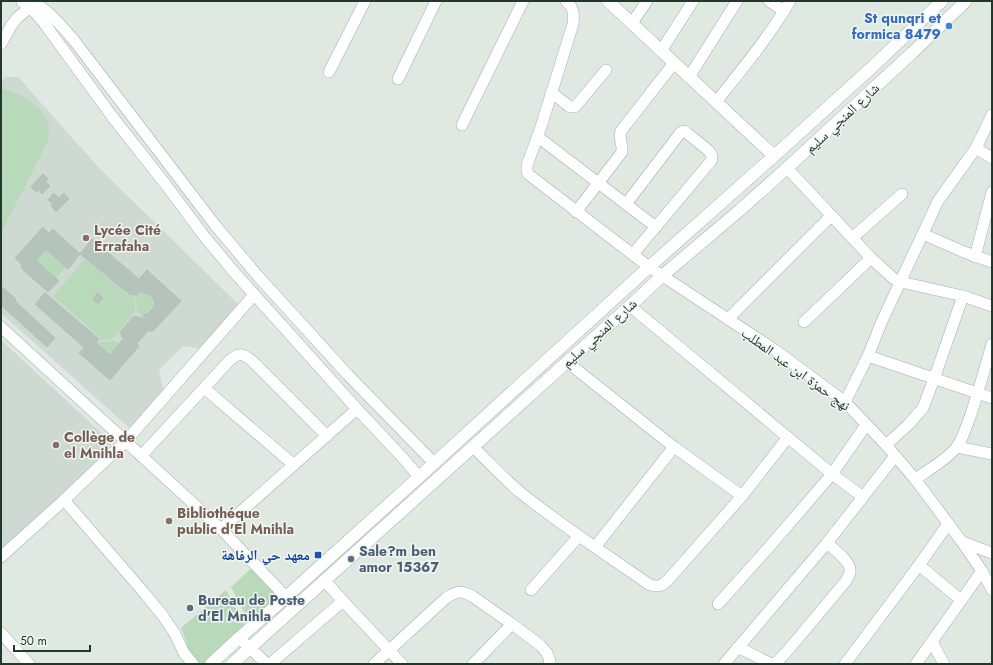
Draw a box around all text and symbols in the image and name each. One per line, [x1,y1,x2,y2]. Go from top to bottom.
place label: St qunqri et formica 8479 [852,8,942,44]
marker: St qunqri et formica 8479 [944,21,954,31]
street label: شارع المنجي سليم [800,78,885,159]
place label: Lycée Cité Errafaha [94,220,161,256]
marker: Lycée Cité Errafaha [81,233,91,243]
street label: شارع المنجي سليم [557,294,642,373]
street label: نهج حمزة ابن عبد المطلب [737,323,855,415]
place label: Collège de el Mnihla [64,427,135,463]
marker: Collège de el Mnihla [51,440,61,450]
place label: Bibliothéque public d'El Mnihla [177,503,294,539]
marker: Bibliothéque public d'El Mnihla [164,516,174,526]
place label: Sale?m ben amor 15367 [359,541,439,577]
place label: معهد حي الرفاهة [221,545,310,566]
marker: معهد حي الرفاهة [313,550,323,560]
marker: Sale?m ben amor 15367 [346,554,356,564]
place label: Bureau de Poste d'El Mnihla [198,590,305,626]
marker: Bureau de Poste d'El Mnihla [185,603,195,613]
scale bar [14,627,90,653]
text: 50 m [20,632,47,650]

